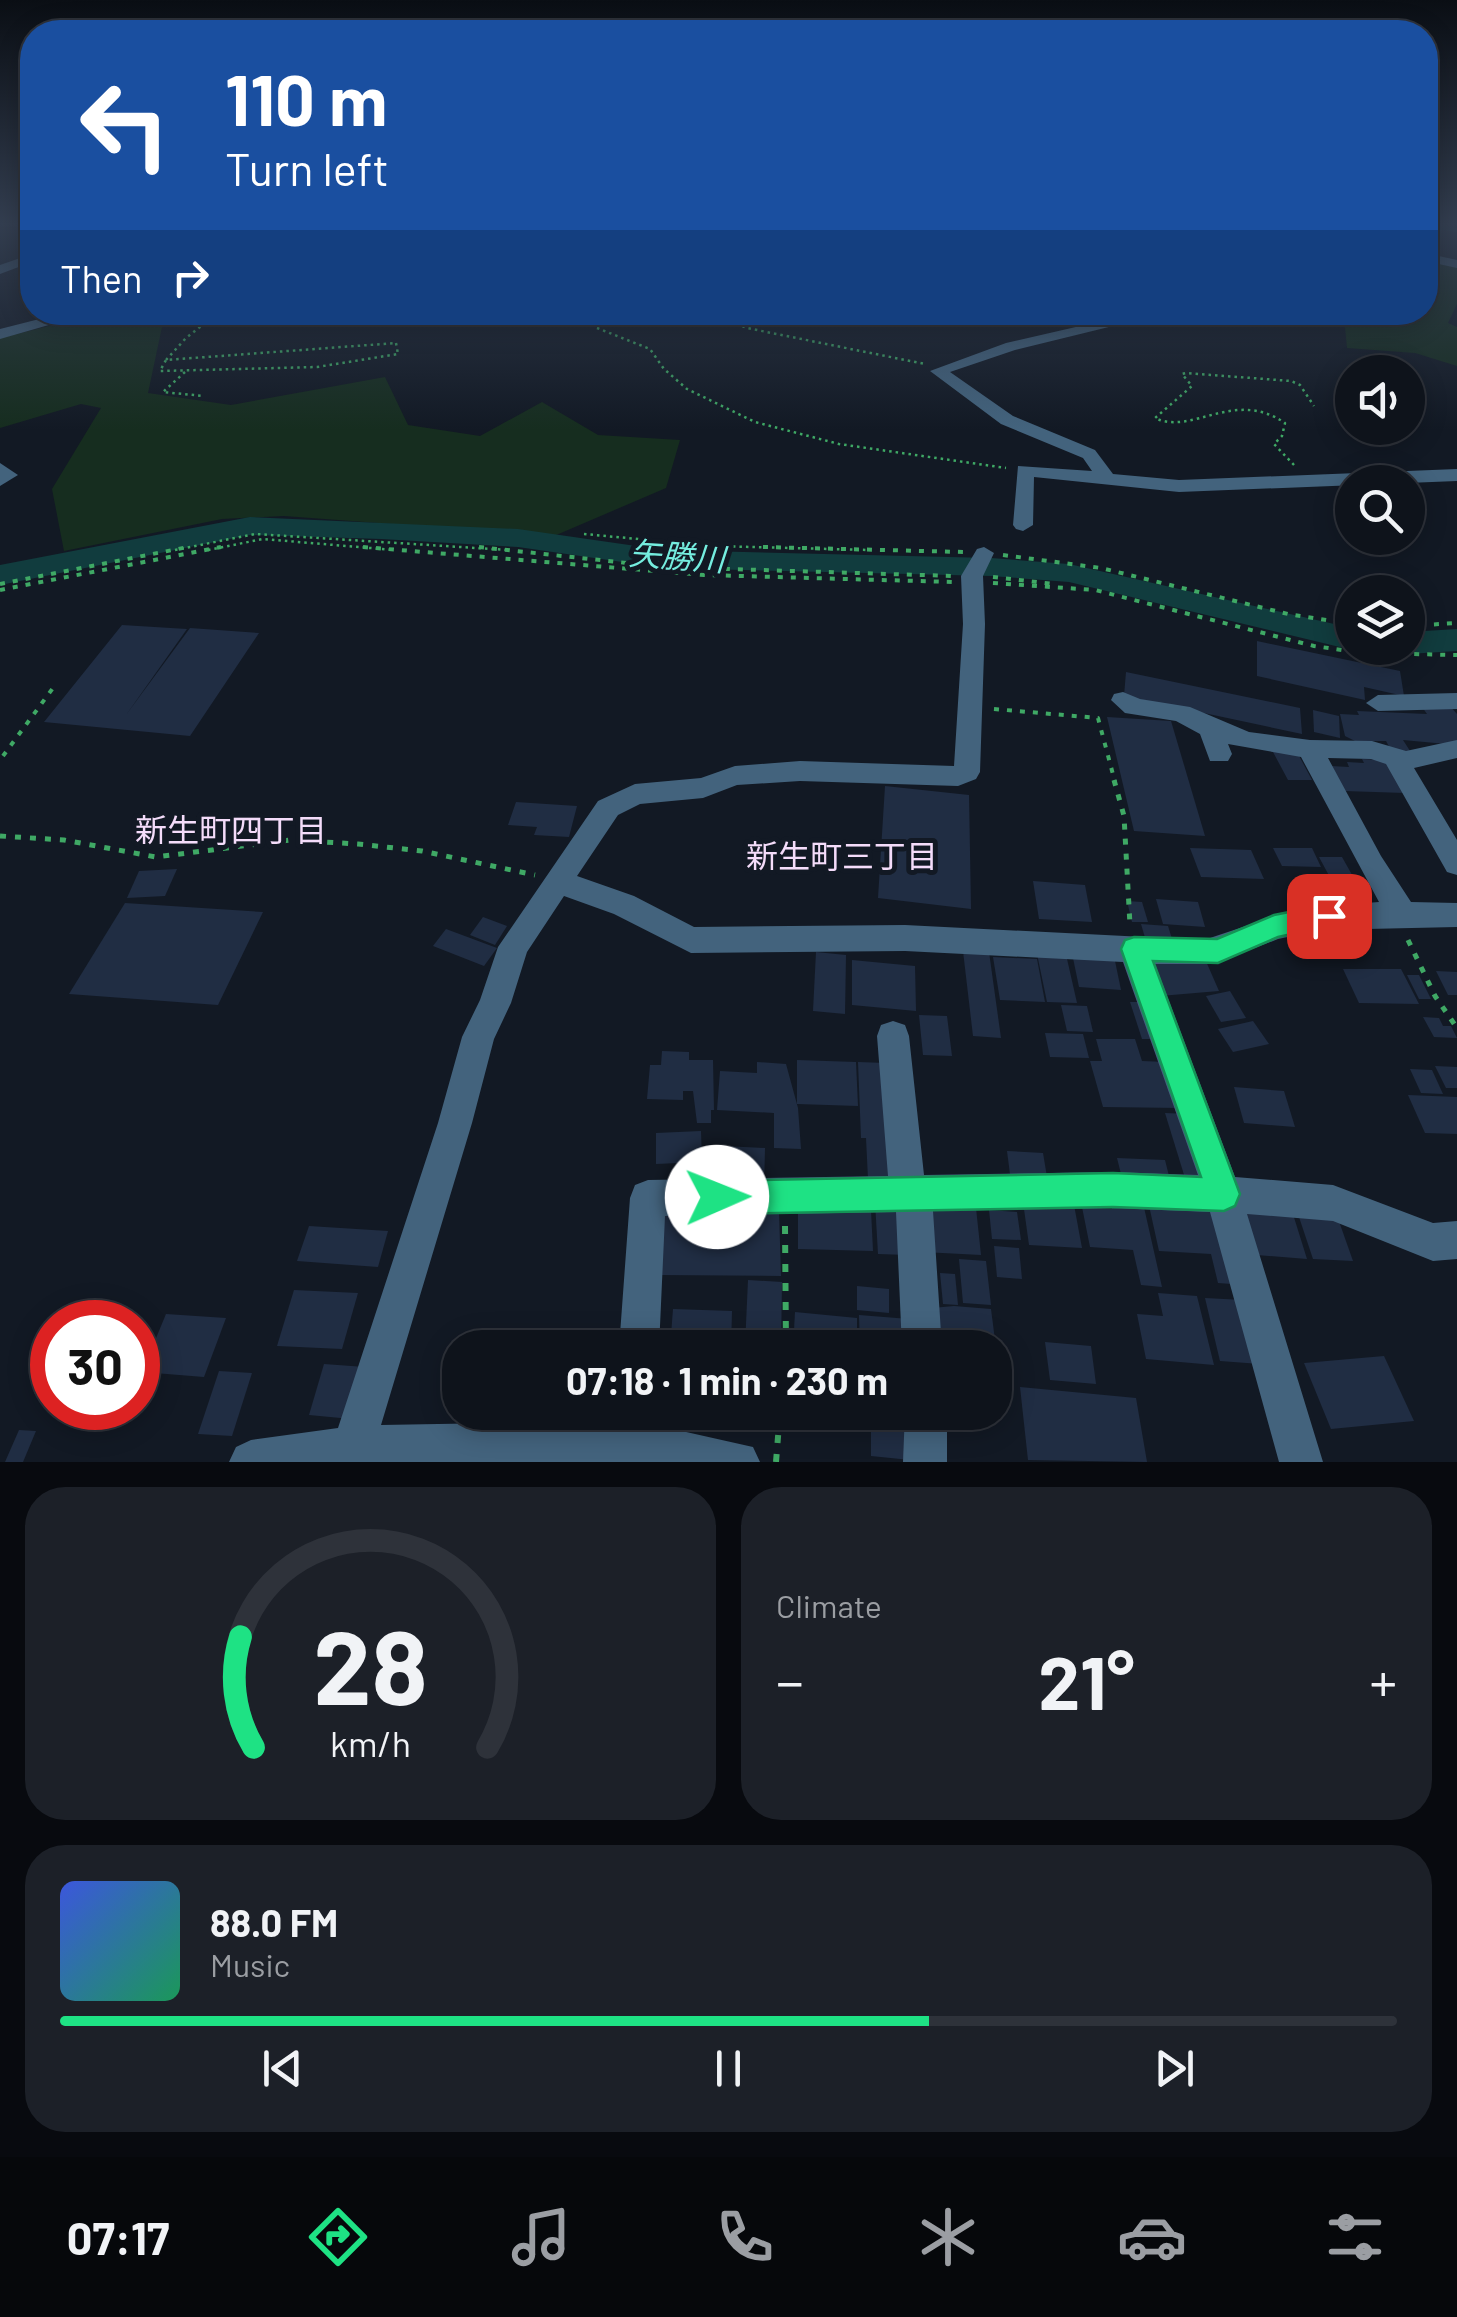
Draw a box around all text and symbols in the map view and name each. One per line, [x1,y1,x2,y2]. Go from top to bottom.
text: 110 m [225,56,387,140]
icon: left [60,60,190,190]
text: Turn left [225,141,389,195]
icon: right [163,250,218,305]
text: Then [60,255,143,301]
map controls [1335,355,1425,665]
button: sound [1335,355,1425,445]
button: search [1335,465,1425,555]
water label: 矢勝川 [628,533,729,578]
button: layers [1335,575,1425,665]
district label: 新生町四丁目 [135,810,327,848]
district label: 新生町三丁目 [746,836,938,874]
pin [1287,874,1372,959]
icon: arrive [1302,889,1357,944]
position arrow [665,1145,769,1249]
speed limit sign: 30 [30,1300,160,1430]
text: 07:18 · 1 min · 230 m [566,1357,888,1403]
text: Climate [776,1586,882,1624]
text: 28 [313,1601,428,1726]
text: 21° [1038,1635,1135,1725]
text: − [776,1647,804,1713]
text: + [1369,1647,1397,1713]
text: km/h [330,1721,411,1764]
text: 88.0 FM [210,1899,338,1945]
text: Music [210,1945,290,1983]
icon: previous [255,2041,310,2096]
icon: pause [701,2041,756,2096]
icon: next [1147,2041,1202,2096]
icon: directions [303,2202,373,2272]
icon: music [506,2202,576,2272]
icon: phone [710,2202,780,2272]
icon: climate [913,2202,983,2272]
icon: car [1117,2202,1187,2272]
icon: filters [1320,2202,1390,2272]
text: 07:17 [67,2210,169,2264]

